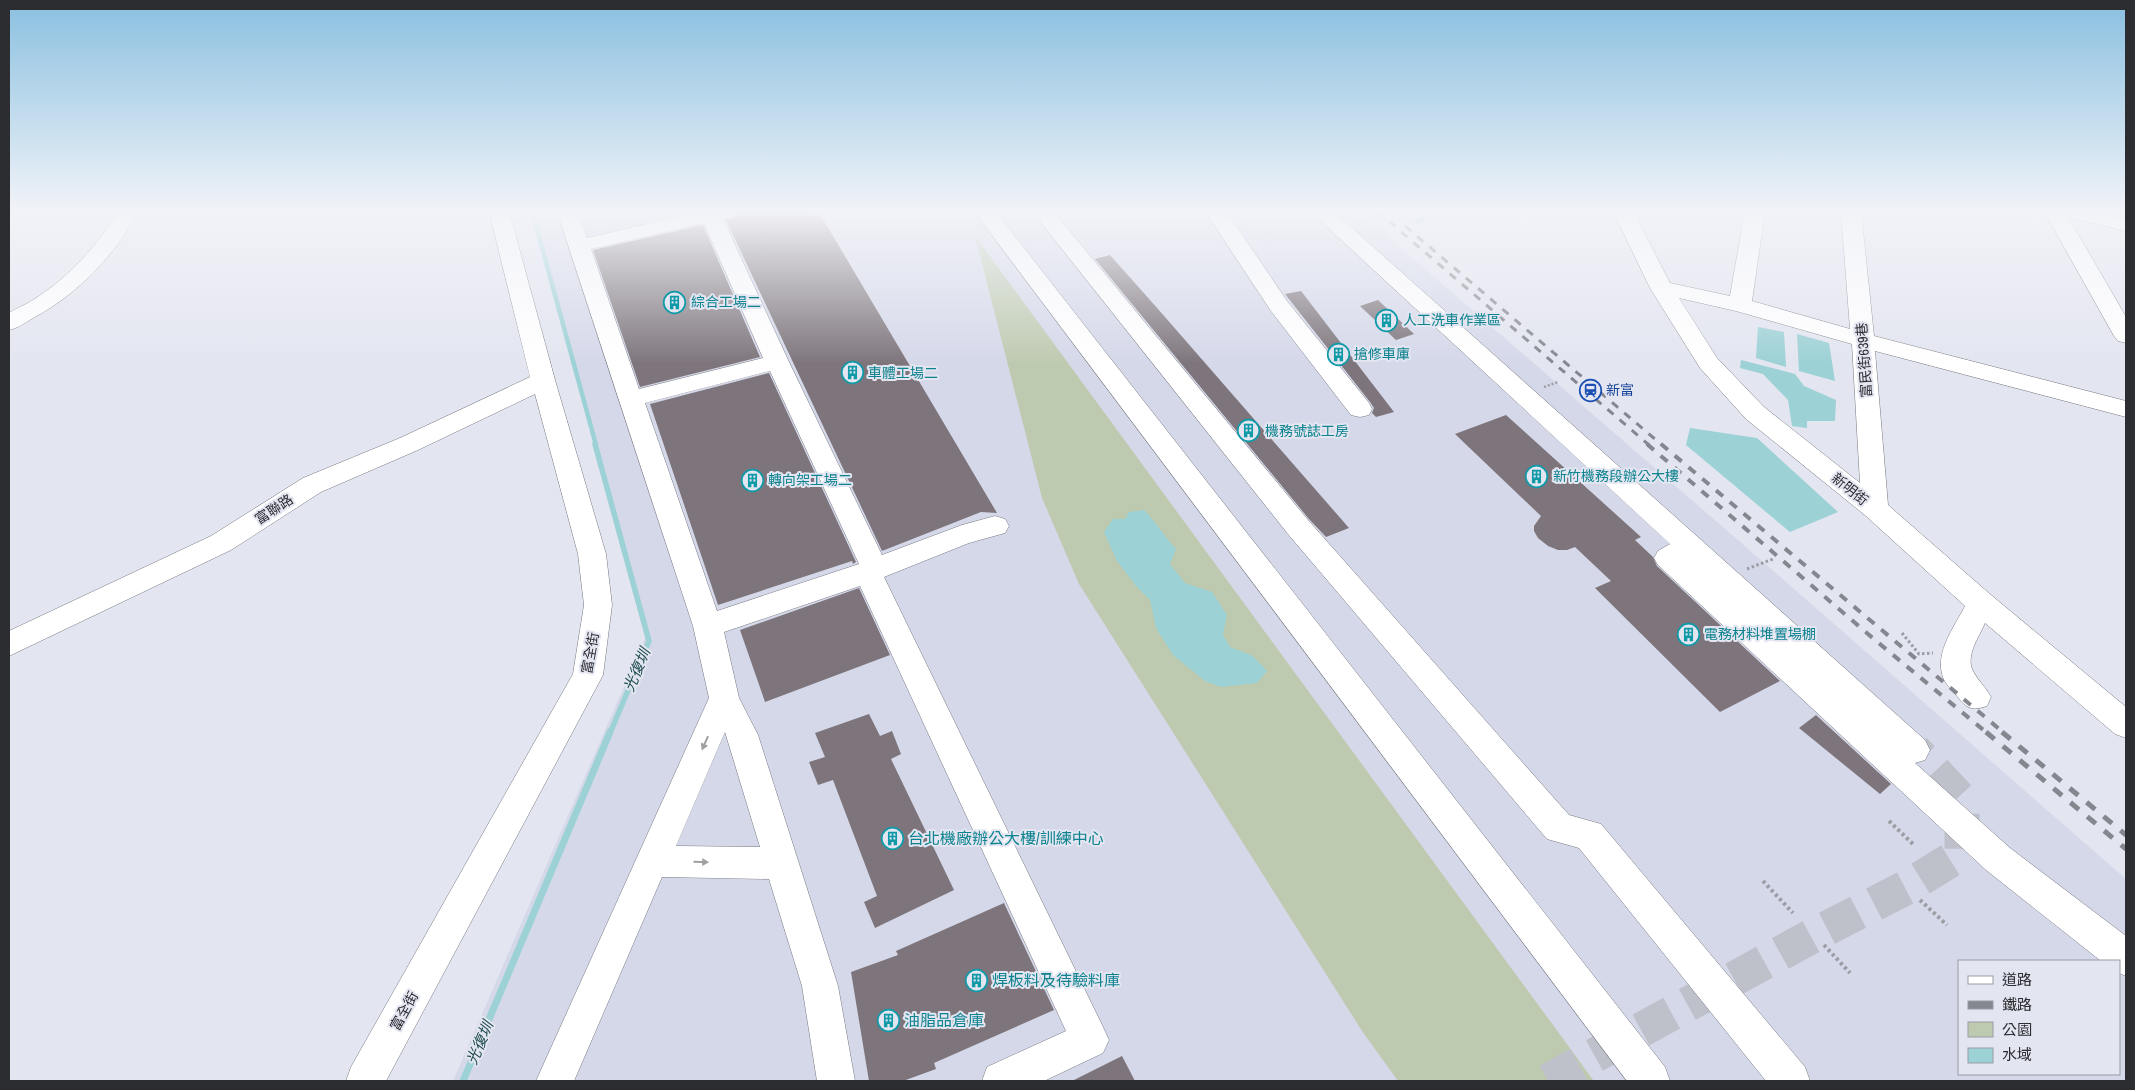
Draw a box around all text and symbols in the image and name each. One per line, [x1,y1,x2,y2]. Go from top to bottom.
building icon: 綜合工場二 [663,290,687,314]
place label: 綜合工場二 [691,293,761,311]
building icon: 人工洗車作業區 [1375,308,1399,332]
place label: 人工洗車作業區 [1403,311,1501,329]
street label: 富民街639巷 [1852,322,1876,398]
building icon: 搶修車庫 [1326,342,1350,366]
place label: 搶修車庫 [1354,345,1410,363]
building icon: 車體工場二 [840,361,864,385]
place label: 車體工場二 [868,364,938,382]
station icon: 新富 [1578,378,1602,402]
place label: 新富 [1606,381,1634,399]
building icon: 機務號誌工房 [1237,419,1261,443]
place label: 機務號誌工房 [1265,422,1349,440]
building icon: 新竹機務段辦公大樓 [1525,464,1549,488]
place label: 新竹機務段辦公大樓 [1553,467,1679,485]
building icon: 轉向架工場二 [740,468,764,492]
street label: 新明街 [1828,469,1872,509]
place label: 轉向架工場二 [768,471,852,489]
street label: 富聯路 [251,490,297,528]
building icon: 電務材料堆置場棚 [1676,622,1700,646]
place label: 電務材料堆置場棚 [1704,625,1816,643]
street label: 富全街 [577,631,603,675]
water label: 光復圳 [618,643,656,695]
one-way arrow [700,736,708,750]
building icon: 台北機廠辦公大樓/訓練中心 [880,826,904,850]
place label: 台北機廠辦公大樓/訓練中心 [908,827,1104,849]
one-way arrow [693,858,709,866]
legend [1958,960,2120,1075]
building icon: 焊板料及待驗料庫 [964,968,988,992]
place label: 焊板料及待驗料庫 [992,969,1120,991]
text: 道路 [2002,969,2032,990]
street label: 富全街 [386,988,422,1034]
text: 鐵路 [2002,994,2032,1015]
building icon: 油脂品倉庫 [876,1008,900,1032]
place label: 油脂品倉庫 [904,1009,984,1031]
water label: 光復圳 [461,1016,499,1068]
text: 公園 [2002,1019,2032,1040]
text: 水域 [2002,1044,2032,1065]

